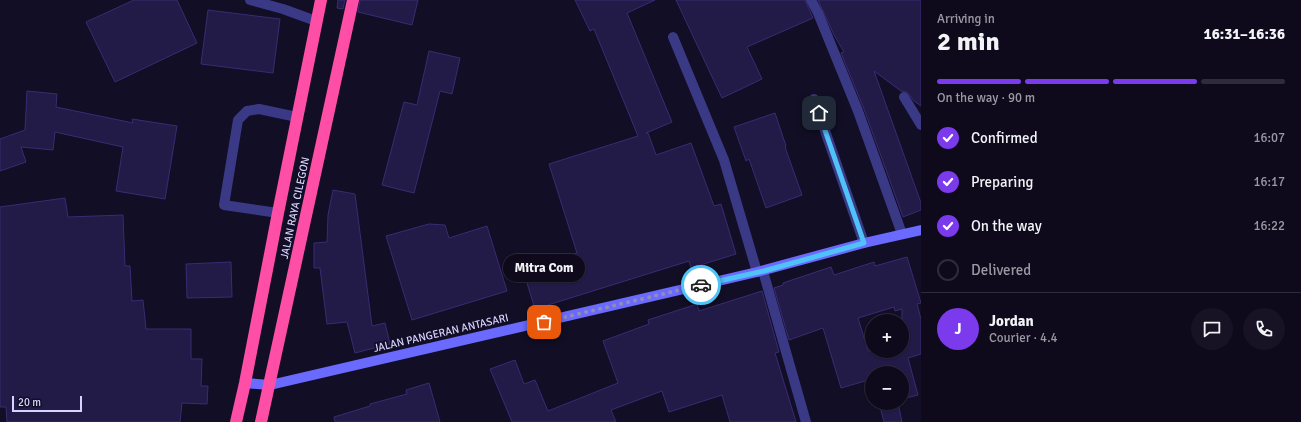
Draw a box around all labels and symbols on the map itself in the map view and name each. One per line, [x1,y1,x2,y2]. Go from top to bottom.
pin [802,96,836,130]
street label: JALAN RAYA CILEGON [278,156,312,260]
callout: Mitra Com [503,254,585,282]
courier [681,265,721,305]
pin [527,305,561,339]
street label: JALAN PANGERAN ANTASARI [372,311,510,355]
scale bar [12,394,82,413]

